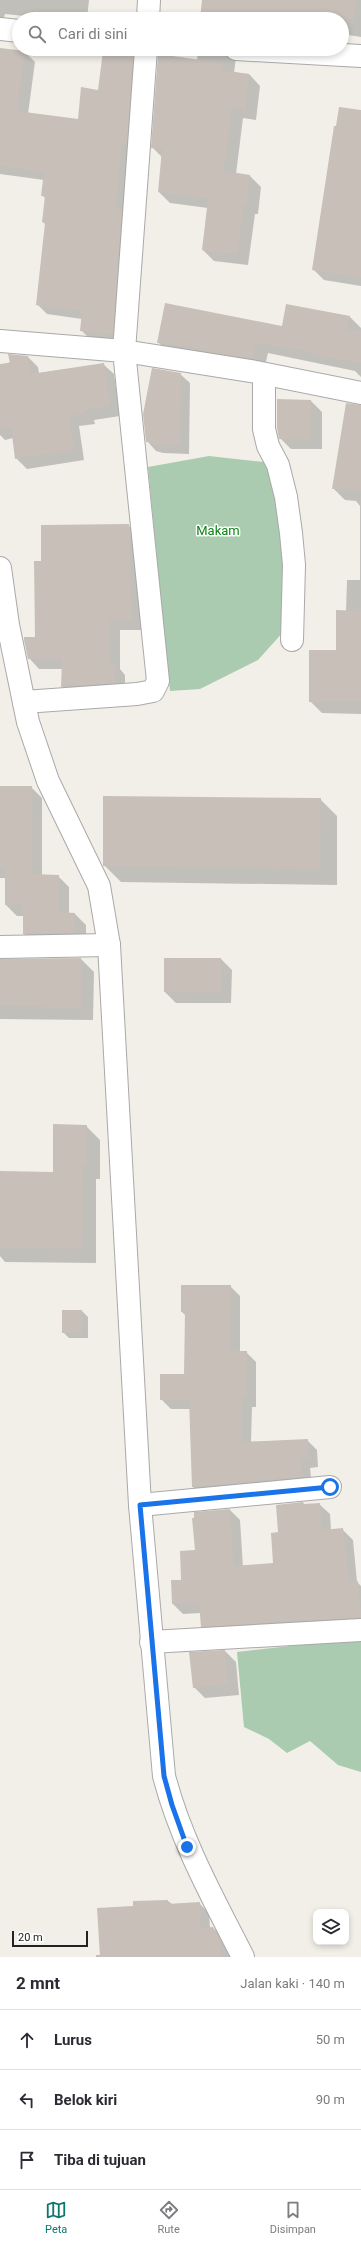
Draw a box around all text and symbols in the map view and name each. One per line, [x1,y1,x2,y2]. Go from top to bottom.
search box [12,12,349,56]
icon: search [26,23,48,45]
text: Cari di sini [58,25,128,43]
park label: Makam [196,523,240,538]
route start [321,1478,339,1496]
route end [178,1838,196,1856]
map controls [313,1909,349,1945]
button: layers [313,1909,349,1945]
scale bar [12,1929,88,1948]
text: 20 m [18,1931,43,1944]
text: 2 mnt [16,1973,60,1993]
text: Jalan kaki · 140 m [240,1976,345,1991]
icon: ahead [16,2029,38,2051]
text: Lurus [54,2031,92,2049]
text: 50 m [316,2032,345,2047]
icon: left [16,2089,38,2111]
text: Belok kiri [54,2091,117,2109]
text: 90 m [316,2092,345,2107]
icon: arrive [16,2149,38,2171]
text: Tiba di tujuan [54,2151,146,2169]
tab: Peta [45,2199,67,2236]
tab: Rute [157,2199,180,2236]
tab: Disimpan [270,2199,316,2236]

